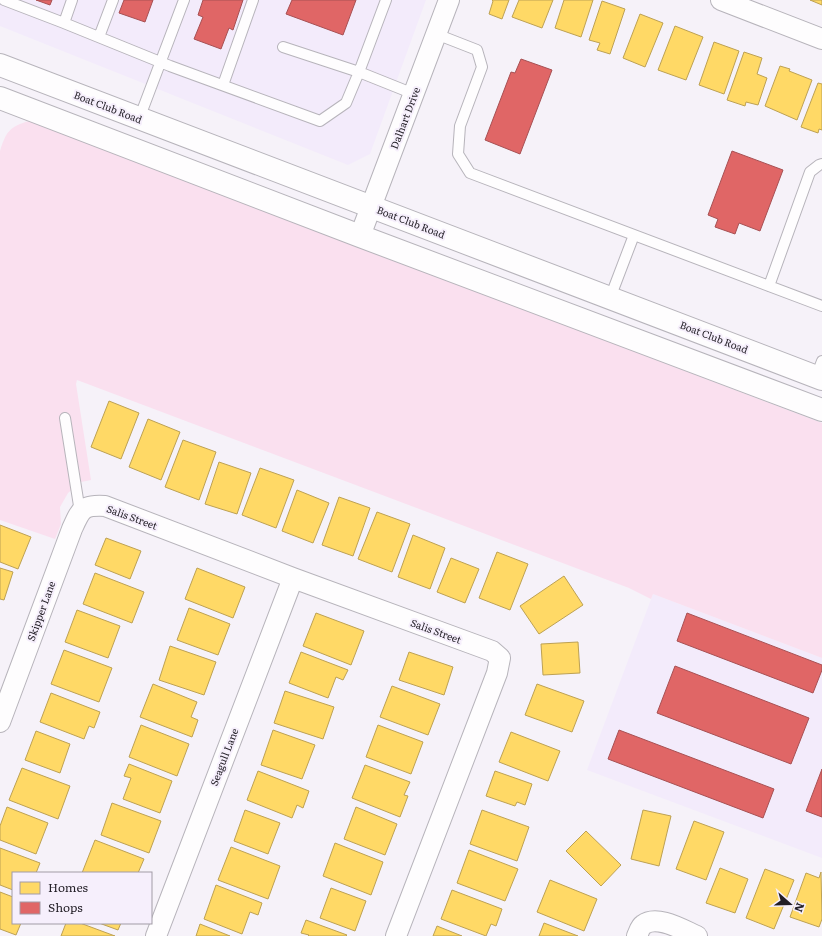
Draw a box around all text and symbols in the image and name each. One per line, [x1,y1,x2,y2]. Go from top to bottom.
street label: Dalhart Drive [386,85,423,151]
street label: Boat Club Road [72,87,145,126]
street label: Boat Club Road [375,202,448,241]
street label: Boat Club Road [678,317,751,356]
street label: Salis Street [105,500,160,533]
street label: Skipper Lane [23,579,58,643]
street label: Salis Street [409,614,464,647]
street label: Seagull Lane [206,726,241,788]
legend [12,872,152,924]
text: Homes [48,878,88,896]
north arrow [770,884,810,924]
text: Shops [48,898,83,916]
text: N [791,901,809,915]

